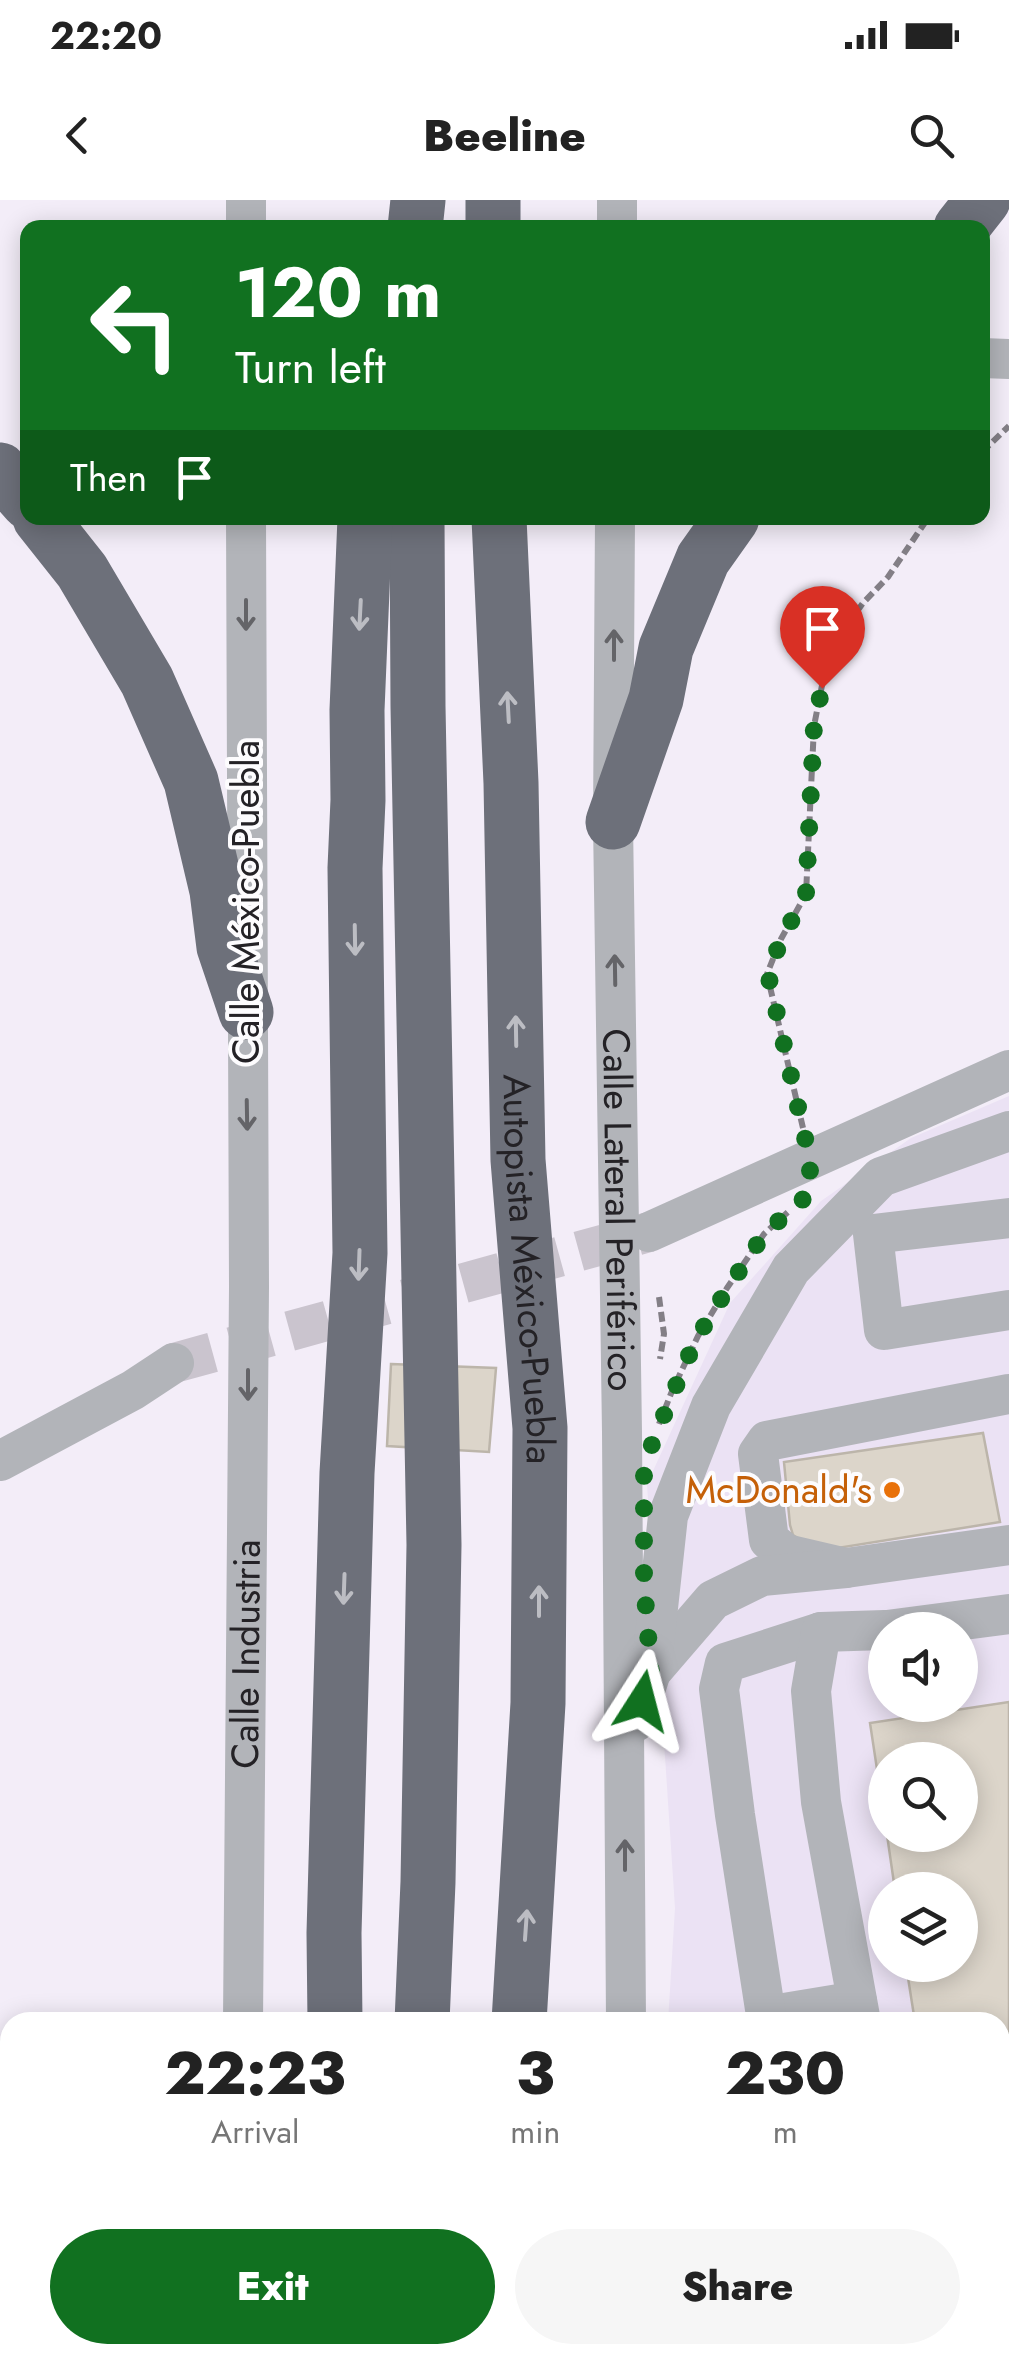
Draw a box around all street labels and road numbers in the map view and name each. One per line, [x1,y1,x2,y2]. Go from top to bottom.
street label: Calle México-Puebla [218,740,273,1064]
street label: Calle Lateral Periférico [589,1028,649,1392]
street label: Autopista México-Puebla [489,1074,569,1465]
street label: Calle Industria [217,1539,274,1769]

